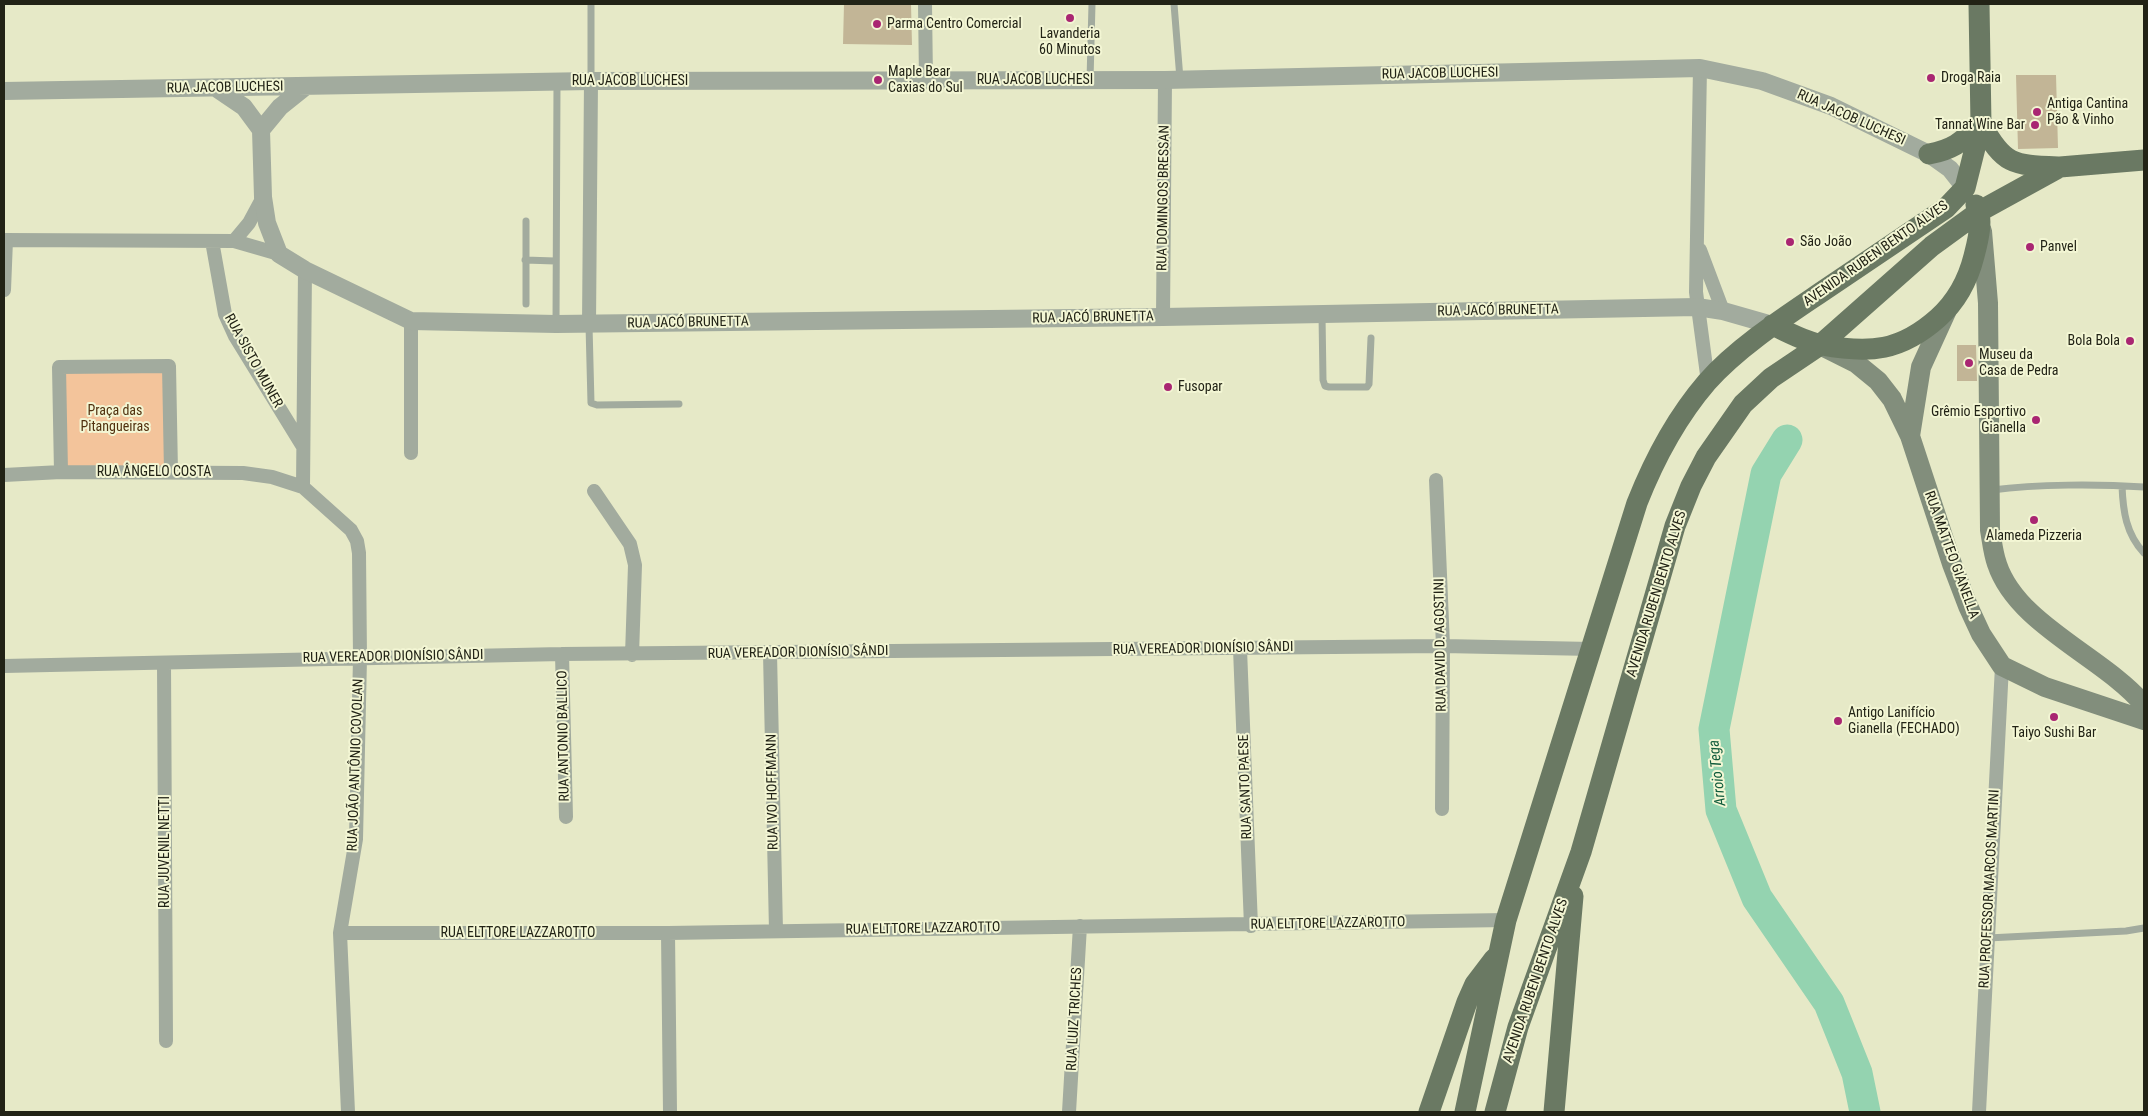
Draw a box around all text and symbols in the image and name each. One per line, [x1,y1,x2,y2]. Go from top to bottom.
marker: Lavanderia 60 Minutos [1064,12,1076,24]
place label: Parma Centro Comercial [887,16,1022,32]
marker: Parma Centro Comercial [871,18,883,30]
place label: Lavanderia 60 Minutos [1039,26,1101,58]
place label: Maple Bear Caxias do Sul [888,64,963,96]
street label: RUA JACOB LUCHESI [1381,65,1499,83]
place label: Droga Raia [1941,70,2001,86]
street label: RUA JACOB LUCHESI [977,72,1093,88]
marker: Droga Raia [1925,72,1937,84]
street label: RUA JACOB LUCHESI [572,73,688,89]
marker: Maple Bear Caxias do Sul [872,74,884,86]
street label: RUA JACOB LUCHESI [166,79,284,97]
street label: RUA JACOB LUCHESI [1794,87,1908,149]
place label: Antiga Cantina Pão & Vinho [2047,96,2128,128]
marker: Antiga Cantina Pão & Vinho [2031,106,2043,118]
place label: Tannat Wine Bar [1935,117,2025,133]
marker: Tannat Wine Bar [2029,119,2041,131]
street label: RUA DOMINGOS BRESSAN [1154,125,1174,271]
street label: AVENIDA RUBEN BENTO ALVES [1800,198,1952,310]
place label: São João [1800,234,1852,250]
marker: São João [1784,236,1796,248]
place label: Panvel [2040,239,2077,255]
marker: Panvel [2024,241,2036,253]
street label: RUA JACÓ BRUNETTA [1437,302,1559,320]
street label: RUA JACÓ BRUNETTA [1032,309,1154,327]
street label: RUA SISTO MUNER [220,311,286,411]
street label: RUA JACÓ BRUNETTA [627,314,749,332]
place label: Bola Bola [2068,333,2120,349]
marker: Bola Bola [2124,335,2136,347]
place label: Museu da Casa de Pedra [1979,347,2059,380]
marker: Museu da Casa de Pedra [1963,357,1975,369]
place label: Fusopar [1178,379,1223,395]
marker: Fusopar [1162,381,1174,393]
park label: Praça das Pitangueiras [80,403,150,436]
place label: Grêmio Esportivo Gianella [1931,404,2026,437]
marker: Grêmio Esportivo Gianella [2030,414,2042,426]
street label: RUA ÂNGELO COSTA [97,464,211,480]
street label: RUA MATTEO GIANELLA [1920,489,1982,621]
street label: AVENIDA RUBEN BENTO ALVES [1624,509,1690,679]
marker: Alameda Pizzeria [2028,514,2040,526]
place label: Alameda Pizzeria [1986,528,2082,544]
street label: RUA DAVID D. AGOSTINI [1431,578,1451,712]
street label: RUA VEREADOR DIONÍSIO SÂNDI [1113,639,1293,659]
street label: RUA VEREADOR DIONÍSIO SÂNDI [708,643,888,663]
street label: RUA VEREADOR DIONÍSIO SÂNDI [303,647,483,667]
street label: RUA ANTONIO BALLICO [554,670,574,802]
street label: RUA JOÃO ANTÔNIO COVOLAN [345,678,367,852]
place label: Antigo Lanifício Gianella (FECHADO) [1848,705,1960,738]
marker: Taiyo Sushi Bar [2048,711,2060,723]
marker: Antigo Lanifício Gianella (FECHADO) [1832,715,1844,727]
place label: Taiyo Sushi Bar [2012,725,2096,741]
street label: RUA IVO HOFFMANN [764,734,782,850]
street label: RUA SANTO PAESE [1236,734,1256,840]
water label: Arroio Tega [1706,739,1730,807]
street label: RUA PROFESSOR MARCOS MARTINI [1976,789,2004,989]
street label: RUA JUVENIL NETTI [157,796,173,908]
street label: AVENIDA RUBEN BENTO ALVES [1500,897,1572,1065]
street label: RUA ELTTORE LAZZAROTTO [1250,914,1406,934]
street label: RUA ELTTORE LAZZAROTTO [845,919,1001,939]
street label: RUA ELTTORE LAZZAROTTO [441,925,595,941]
street label: RUA LUIZ TRICHES [1064,967,1086,1071]

